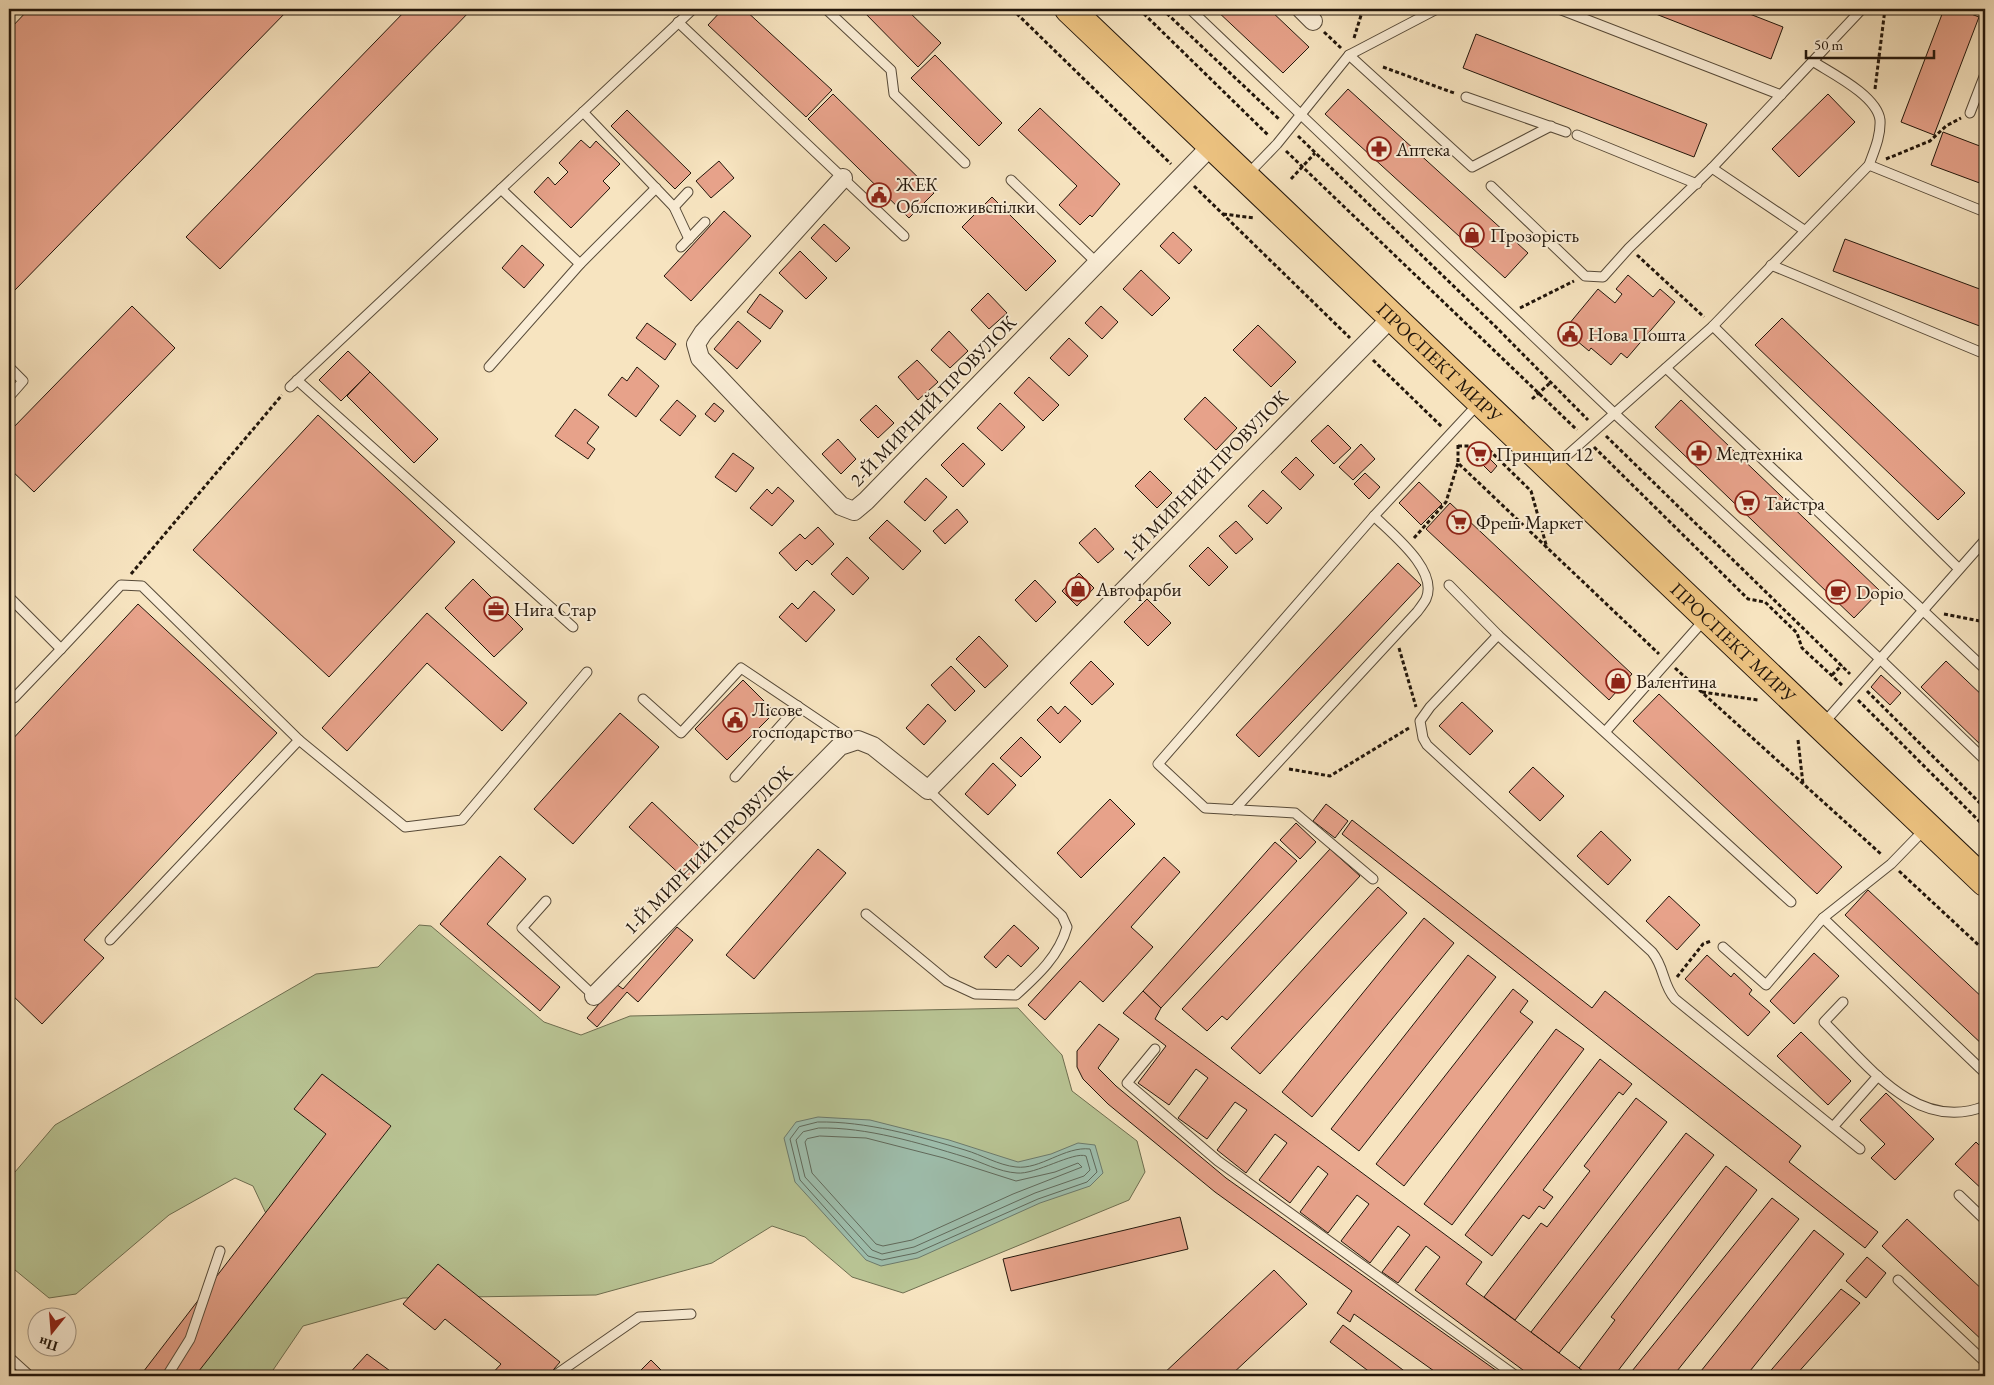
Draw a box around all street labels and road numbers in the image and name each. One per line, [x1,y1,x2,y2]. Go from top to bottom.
street label: ПРОСПЕКТ МИРУ [1371,296,1509,429]
street label: 2-Й МИРНИЙ ПРОВУЛОК [845,310,1022,492]
street label: 1-Й МИРНИЙ ПРОВУЛОК [1117,385,1294,567]
street label: ПРОСПЕКТ МИРУ [1665,576,1802,709]
street label: 1-Й МИРНИЙ ПРОВУЛОК [618,760,798,940]

